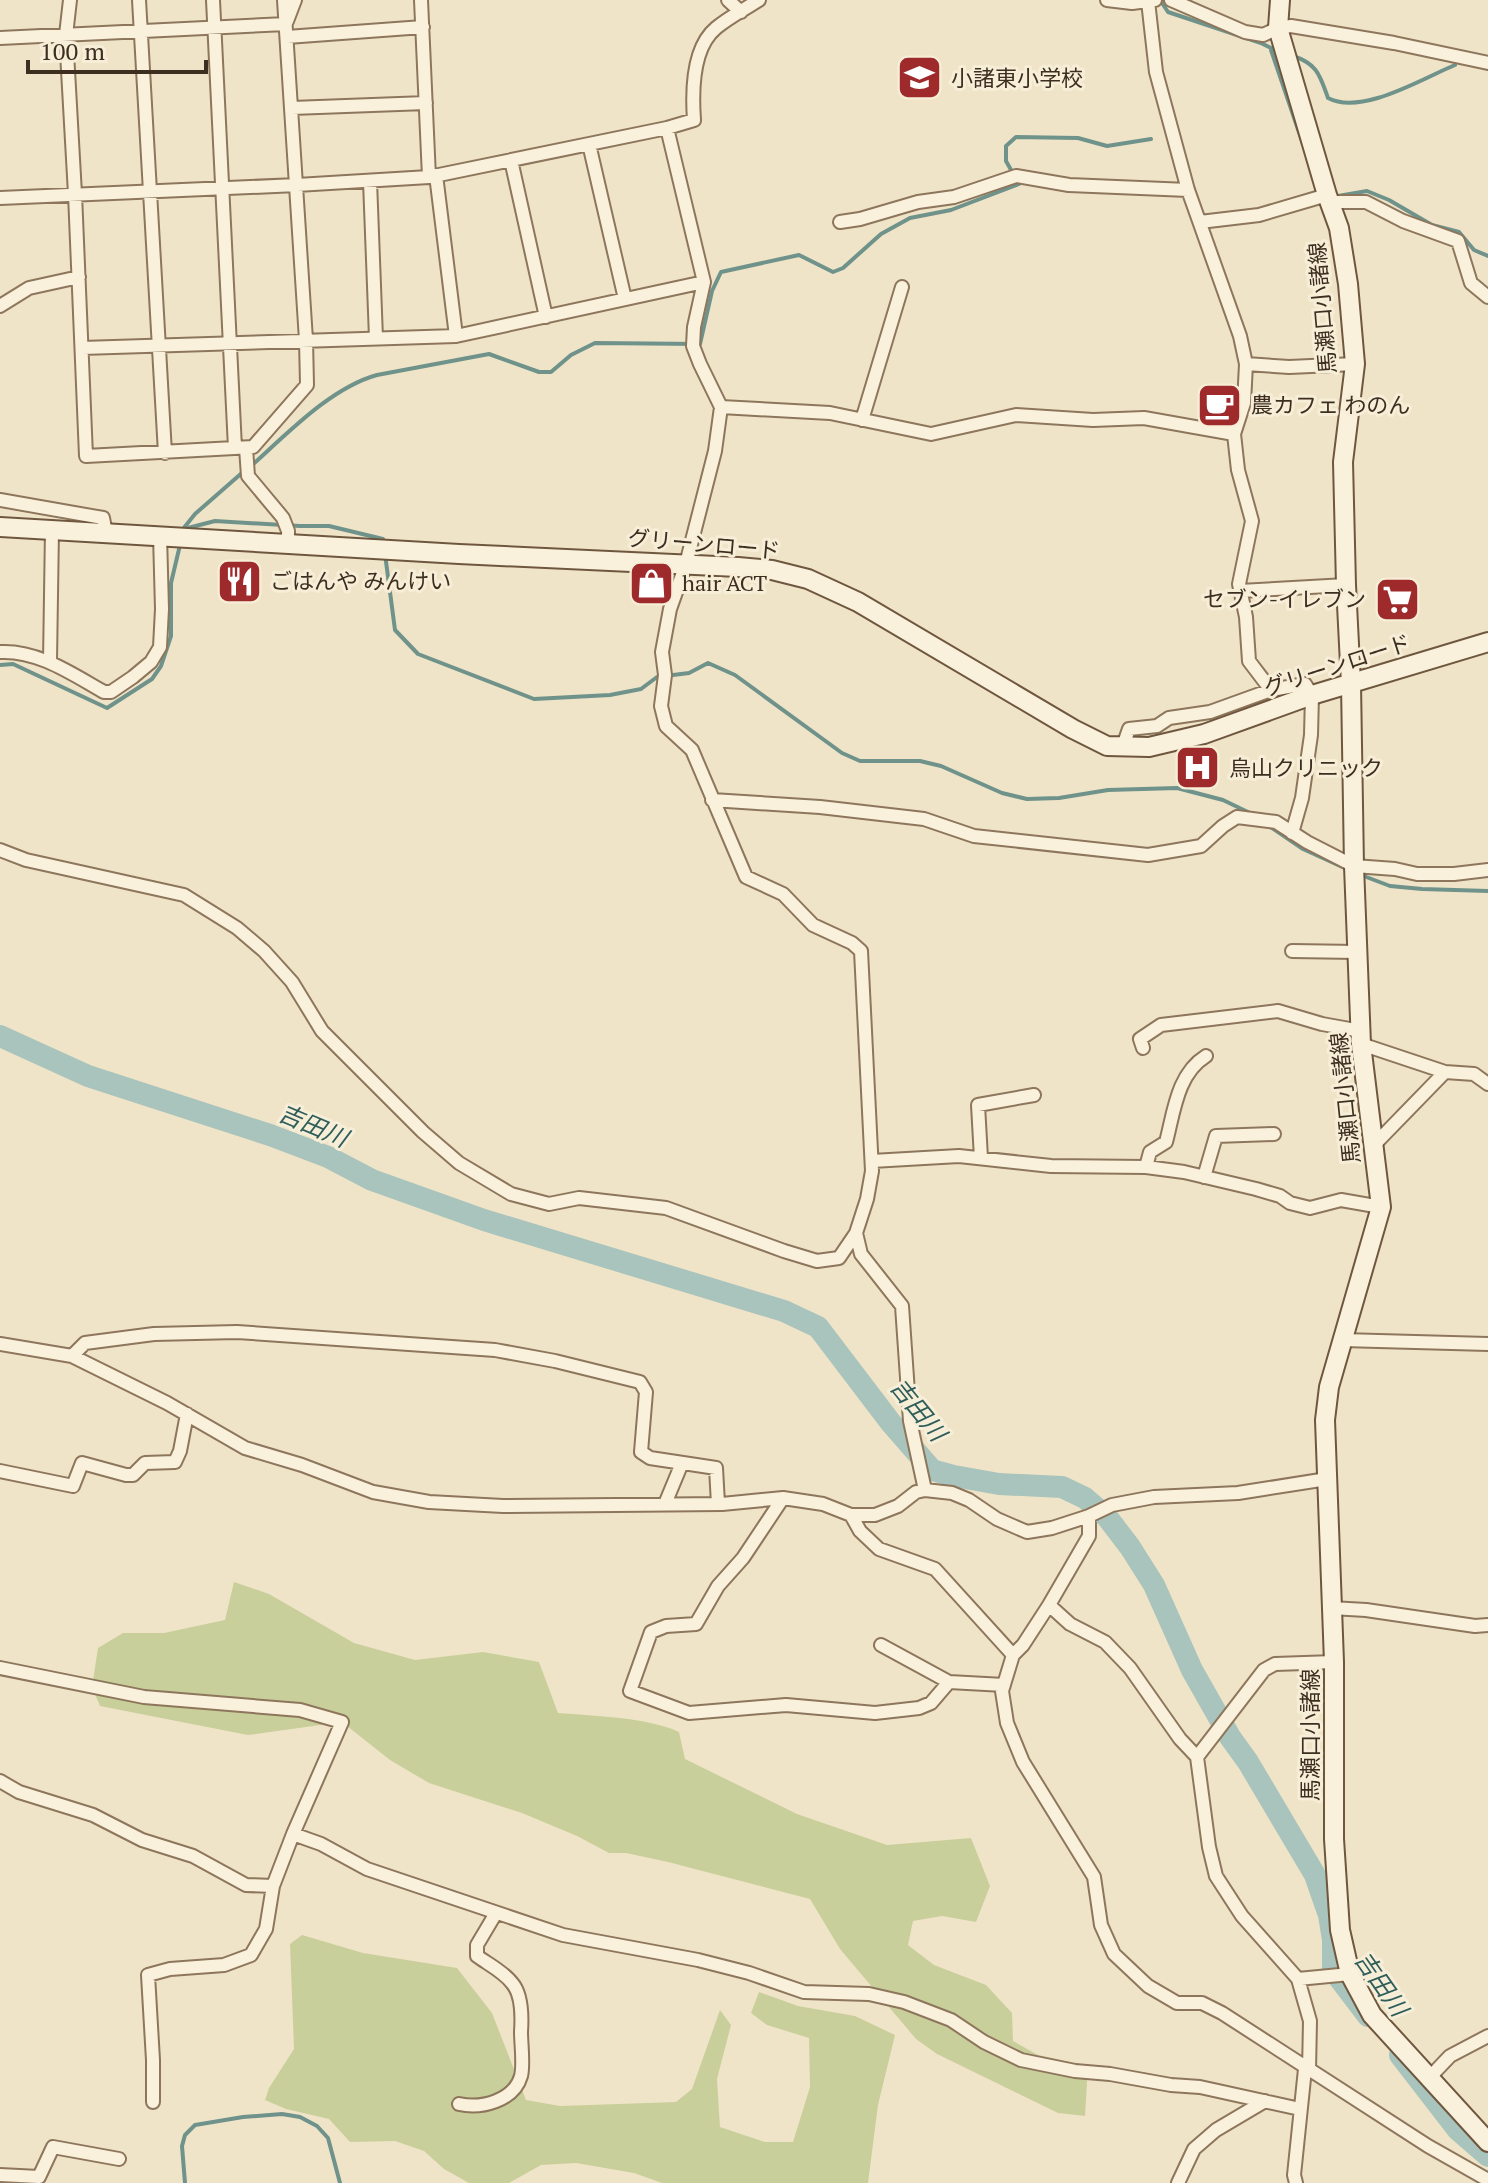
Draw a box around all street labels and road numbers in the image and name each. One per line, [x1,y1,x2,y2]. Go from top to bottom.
street label: 馬瀬口小諸線 [1301,241,1342,375]
street label: グリーンロード [627,522,781,565]
street label: グリーンロード [1260,627,1414,702]
street label: 馬瀬口小諸線 [1323,1031,1366,1165]
street label: 馬瀬口小諸線 [1295,1669,1324,1801]

